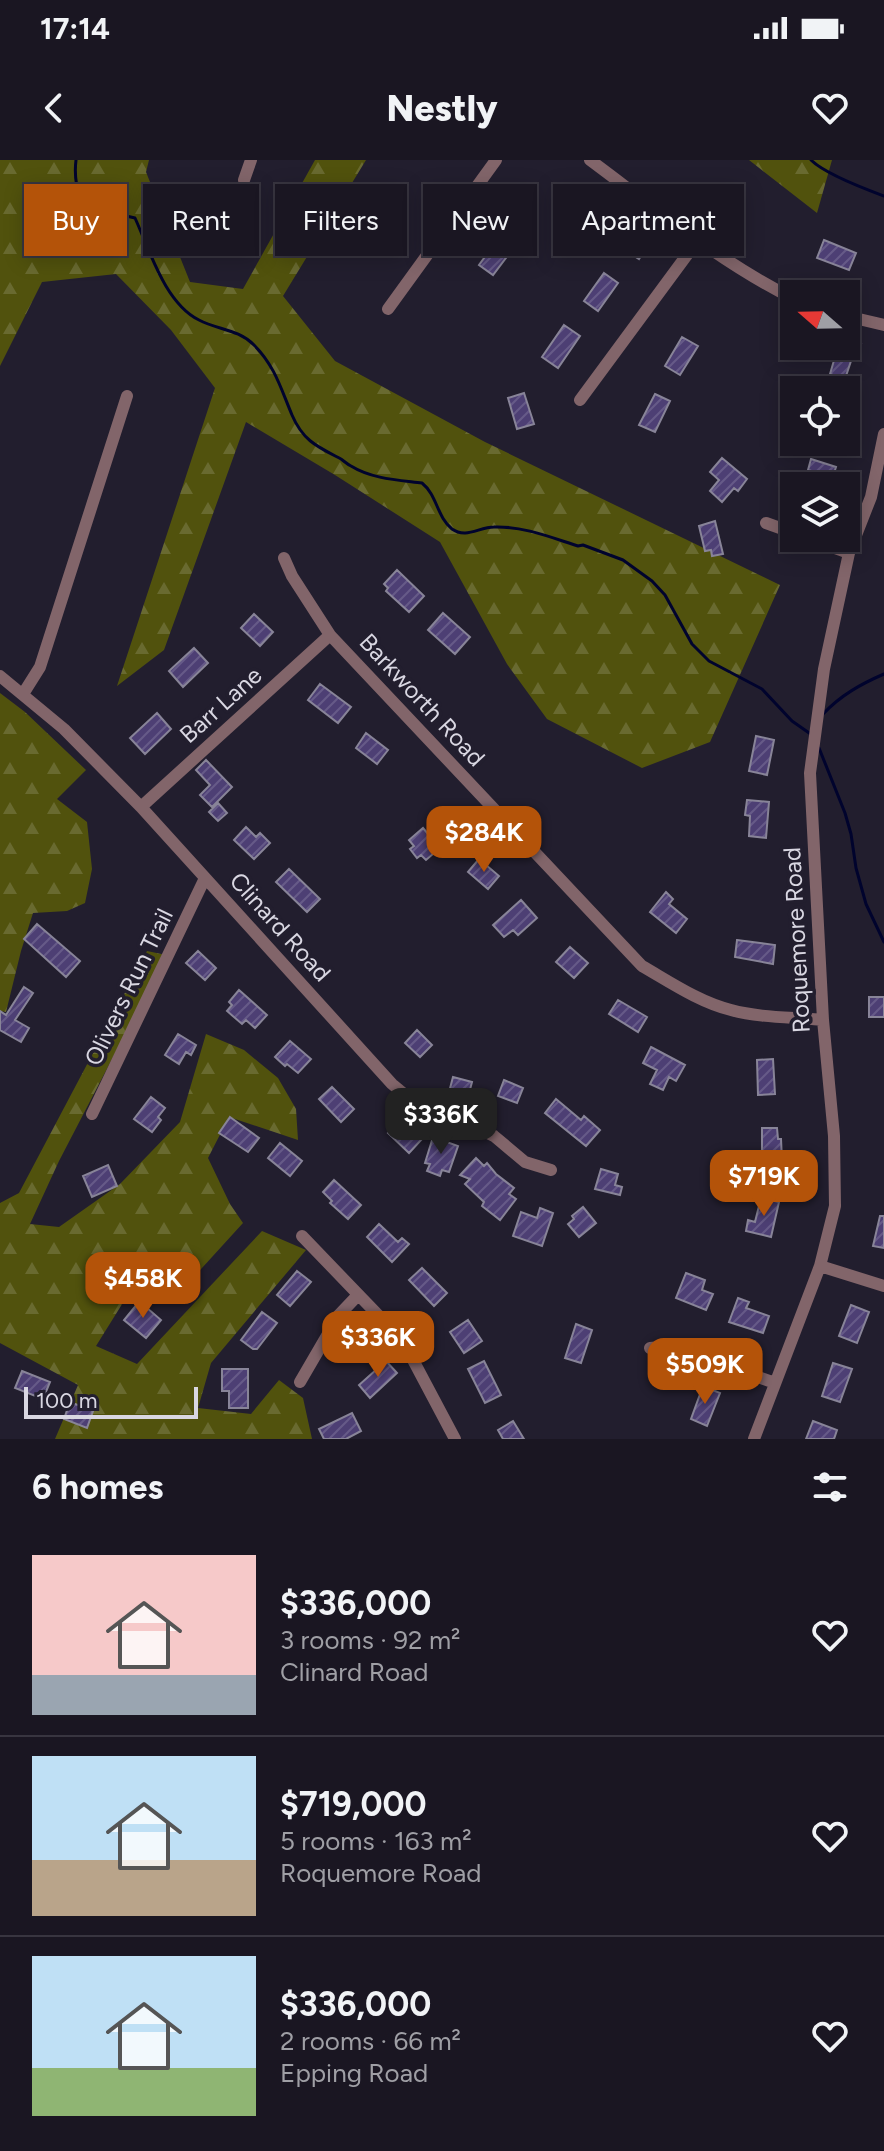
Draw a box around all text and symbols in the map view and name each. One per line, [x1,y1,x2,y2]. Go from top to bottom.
text: 17:14 [40,10,110,47]
icon: back [32,86,76,130]
icon: heart [808,86,852,130]
text: Nestly [387,87,498,130]
chip: Buy [24,184,127,256]
chip: Rent [143,184,259,256]
chip: Filters [275,184,407,256]
chip: New [423,184,537,256]
chip: Apartment [553,184,744,256]
north arrow [780,280,860,360]
map controls [780,280,860,552]
button: locate [780,376,860,456]
button: layers [780,472,860,552]
street label: Barkworth Road [353,627,491,772]
street label: Barr Lane [174,660,268,749]
pin: $284K [428,806,540,874]
text: $284K [444,816,524,848]
street label: Roquemore Road [777,846,816,1034]
street label: Clinard Road [224,866,337,987]
street label: Olivers Run Trail [78,904,179,1070]
pin: $336K [385,1088,497,1156]
text: $336K [403,1098,479,1130]
pin: $719K [708,1150,820,1218]
text: $719K [728,1160,800,1192]
pin: $458K [87,1252,199,1320]
text: $458K [103,1262,183,1294]
pin: $336K [322,1311,434,1379]
text: $336K [340,1321,416,1353]
pin: $509K [649,1338,761,1406]
text: $509K [666,1348,744,1380]
scale bar [24,1383,198,1419]
text: 100 m [36,1387,97,1414]
icon: filters [808,1465,852,1509]
text: 6 homes [32,1467,163,1508]
text: $336,000 [280,1583,431,1624]
icon: home [96,1587,192,1683]
icon: heart [808,1613,852,1657]
text: 3 rooms · 92 m² [280,1624,460,1656]
text: Clinard Road [280,1656,429,1688]
text: $719,000 [280,1784,427,1825]
icon: home [96,1788,192,1884]
icon: heart [808,1814,852,1858]
text: 5 rooms · 163 m² [280,1825,472,1857]
text: Roquemore Road [280,1857,482,1889]
text: $336,000 [280,1984,431,2025]
icon: home [96,1988,192,2084]
icon: heart [808,2014,852,2058]
text: 2 rooms · 66 m² [280,2025,461,2057]
text: Epping Road [280,2057,428,2089]

